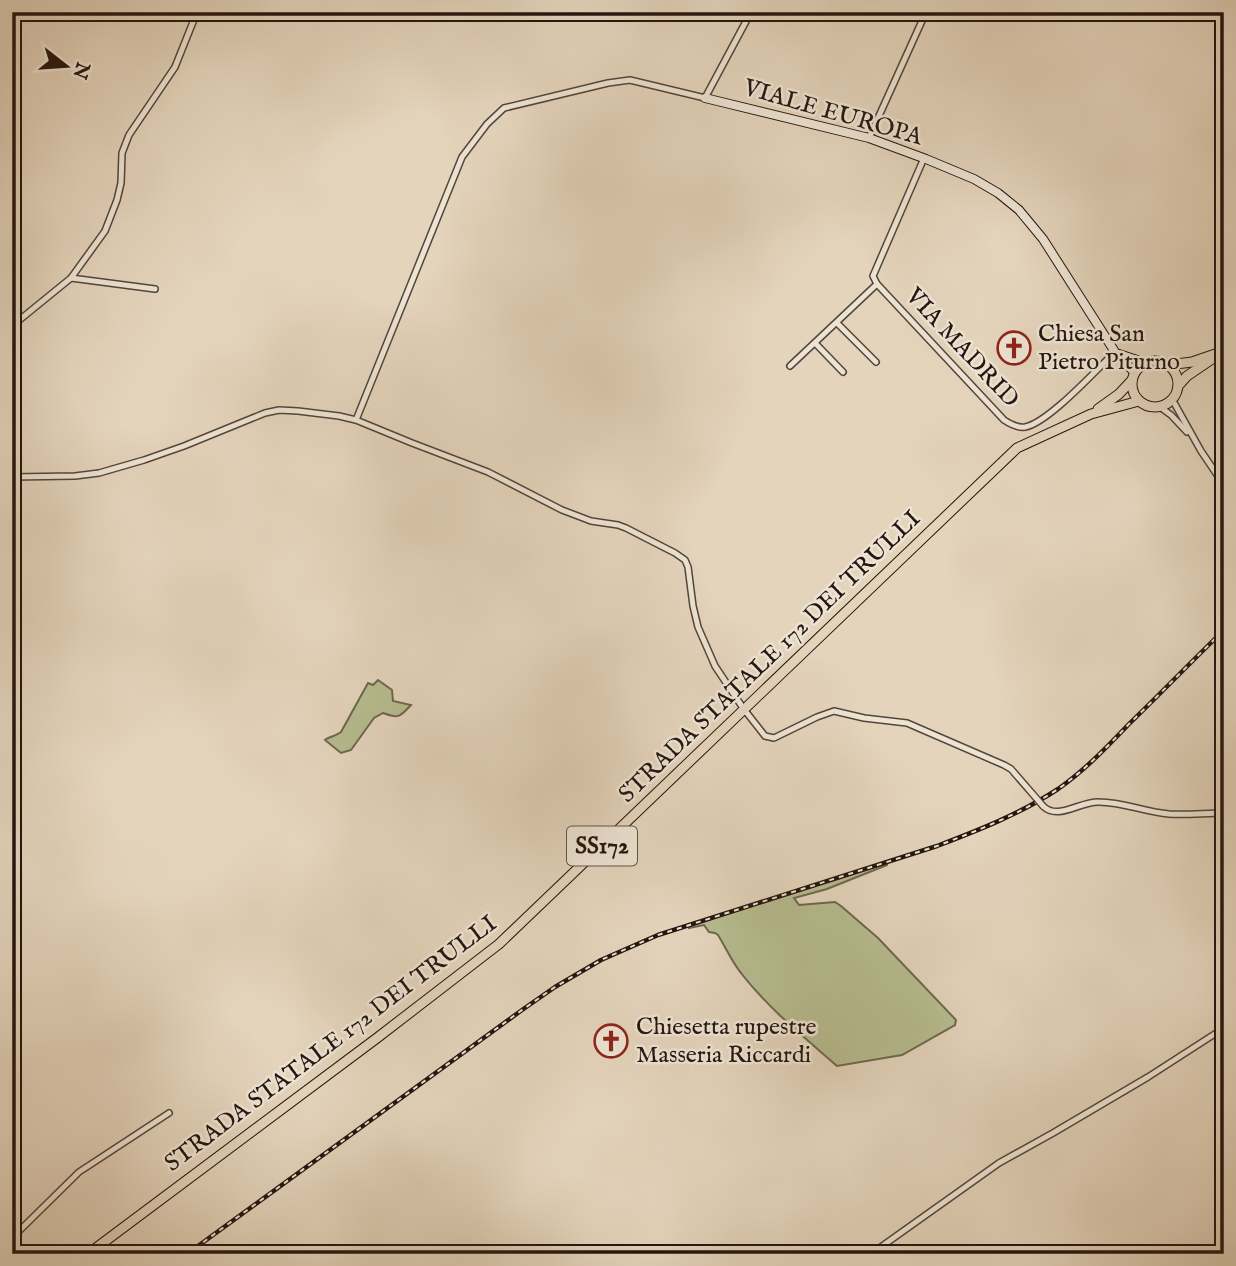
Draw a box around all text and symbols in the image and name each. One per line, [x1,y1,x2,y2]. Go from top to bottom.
north arrow [32,32,102,102]
text: N [66,58,95,82]
street label: VIALE EUROPA [739,72,927,154]
street label: VIA MADRID [898,281,1025,414]
place label: Chiesa San Pietro Piturno [1038,319,1180,378]
church icon: Chiesa San Pietro Piturno [995,329,1033,367]
street label: STRADA STATALE 172 DEI TRULLI [612,504,928,810]
road number: SS172 [567,826,637,866]
street label: STRADA STATALE 172 DEI TRULLI [159,909,503,1179]
place label: Chiesetta rupestre Masseria Riccardi [636,1012,817,1071]
church icon: Chiesetta rupestre Masseria Riccardi [592,1022,630,1060]

